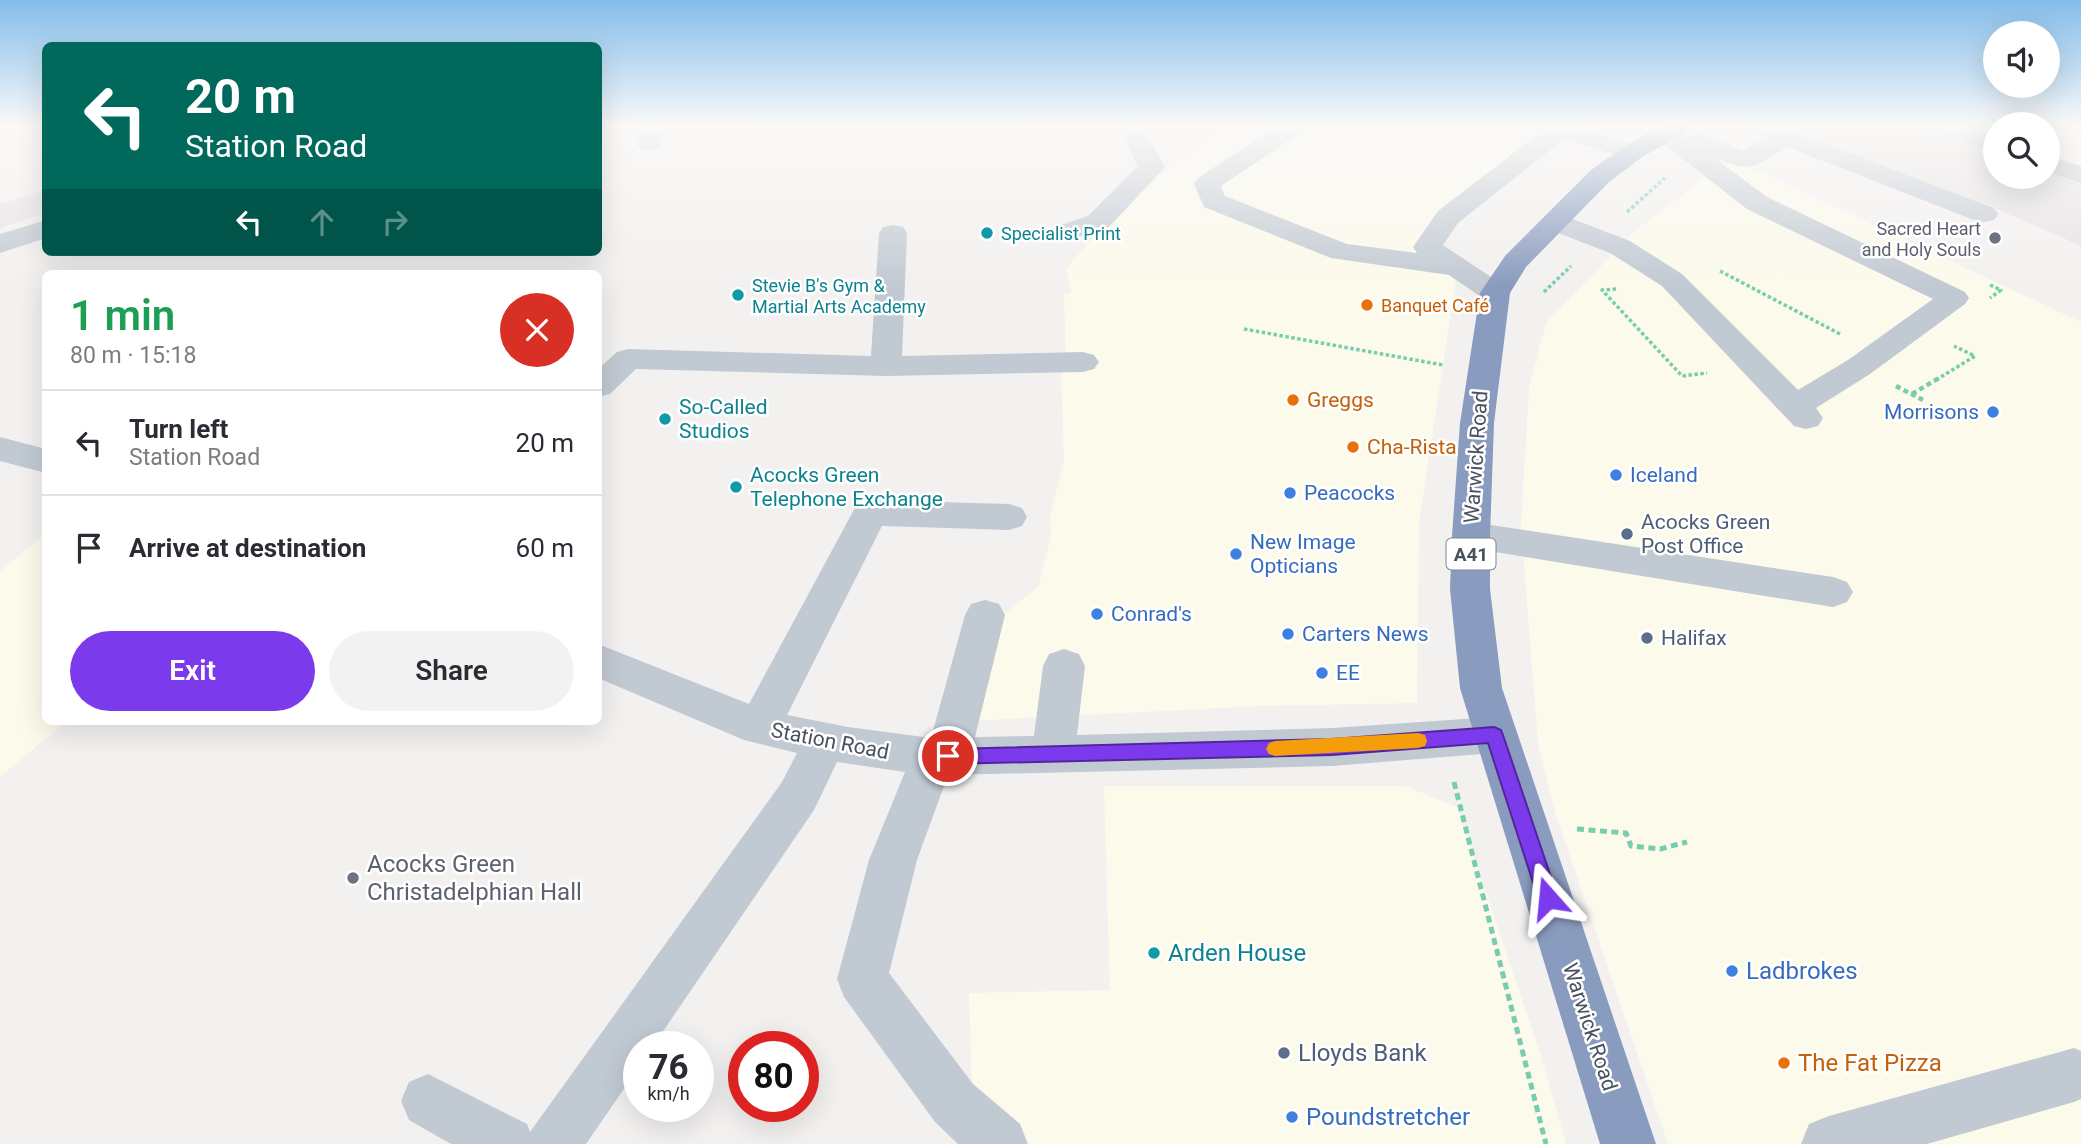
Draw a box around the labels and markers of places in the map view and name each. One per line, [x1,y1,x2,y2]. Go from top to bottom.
place label: Sacred Heart and Holy Souls [1862,218,1981,260]
place label: Specialist Print [1001,223,1121,244]
marker: Specialist Print [979,225,995,241]
marker: Sacred Heart and Holy Souls [1987,230,2003,246]
place label: Stevie B's Gym & Martial Arts Academy [752,275,926,317]
marker: Stevie B's Gym & Martial Arts Academy [730,287,746,303]
place label: Banquet Café [1381,295,1489,316]
marker: Banquet Café [1359,297,1375,313]
place label: Greggs [1307,388,1374,412]
marker: Greggs [1285,392,1301,408]
place label: So-Called Studios [679,395,768,443]
place label: Morrisons [1884,400,1979,424]
marker: Morrisons [1985,404,2001,420]
marker: So-Called Studios [657,411,673,427]
place label: Cha-Rista [1367,435,1457,459]
marker: Cha-Rista [1345,439,1361,455]
place label: Acocks Green Telephone Exchange [750,463,943,511]
place label: Iceland [1630,463,1698,487]
marker: Iceland [1608,467,1624,483]
marker: Acocks Green Telephone Exchange [728,479,744,495]
place label: Peacocks [1304,481,1395,505]
marker: Peacocks [1282,485,1298,501]
place label: Acocks Green Post Office [1641,510,1770,558]
marker: Acocks Green Post Office [1619,526,1635,542]
place label: New Image Opticians [1250,530,1356,578]
marker: New Image Opticians [1228,546,1244,562]
place label: Conrad's [1111,602,1192,626]
marker: Conrad's [1089,606,1105,622]
place label: Carters News [1302,622,1429,646]
marker: Carters News [1280,626,1296,642]
place label: Halifax [1661,626,1727,650]
marker: Halifax [1639,630,1655,646]
place label: EE [1336,661,1360,685]
marker: EE [1314,665,1330,681]
pin [918,726,978,786]
place label: Acocks Green Christadelphian Hall [367,850,582,906]
marker: Acocks Green Christadelphian Hall [345,870,361,886]
place label: Arden House [1168,939,1306,967]
marker: Arden House [1146,945,1162,961]
place label: Ladbrokes [1746,957,1858,985]
marker: Ladbrokes [1724,963,1740,979]
place label: Lloyds Bank [1298,1039,1428,1067]
marker: Lloyds Bank [1276,1045,1292,1061]
place label: The Fat Pizza [1798,1049,1942,1077]
marker: The Fat Pizza [1776,1055,1792,1071]
place label: Poundstretcher [1306,1103,1470,1131]
marker: Poundstretcher [1284,1109,1300,1125]

